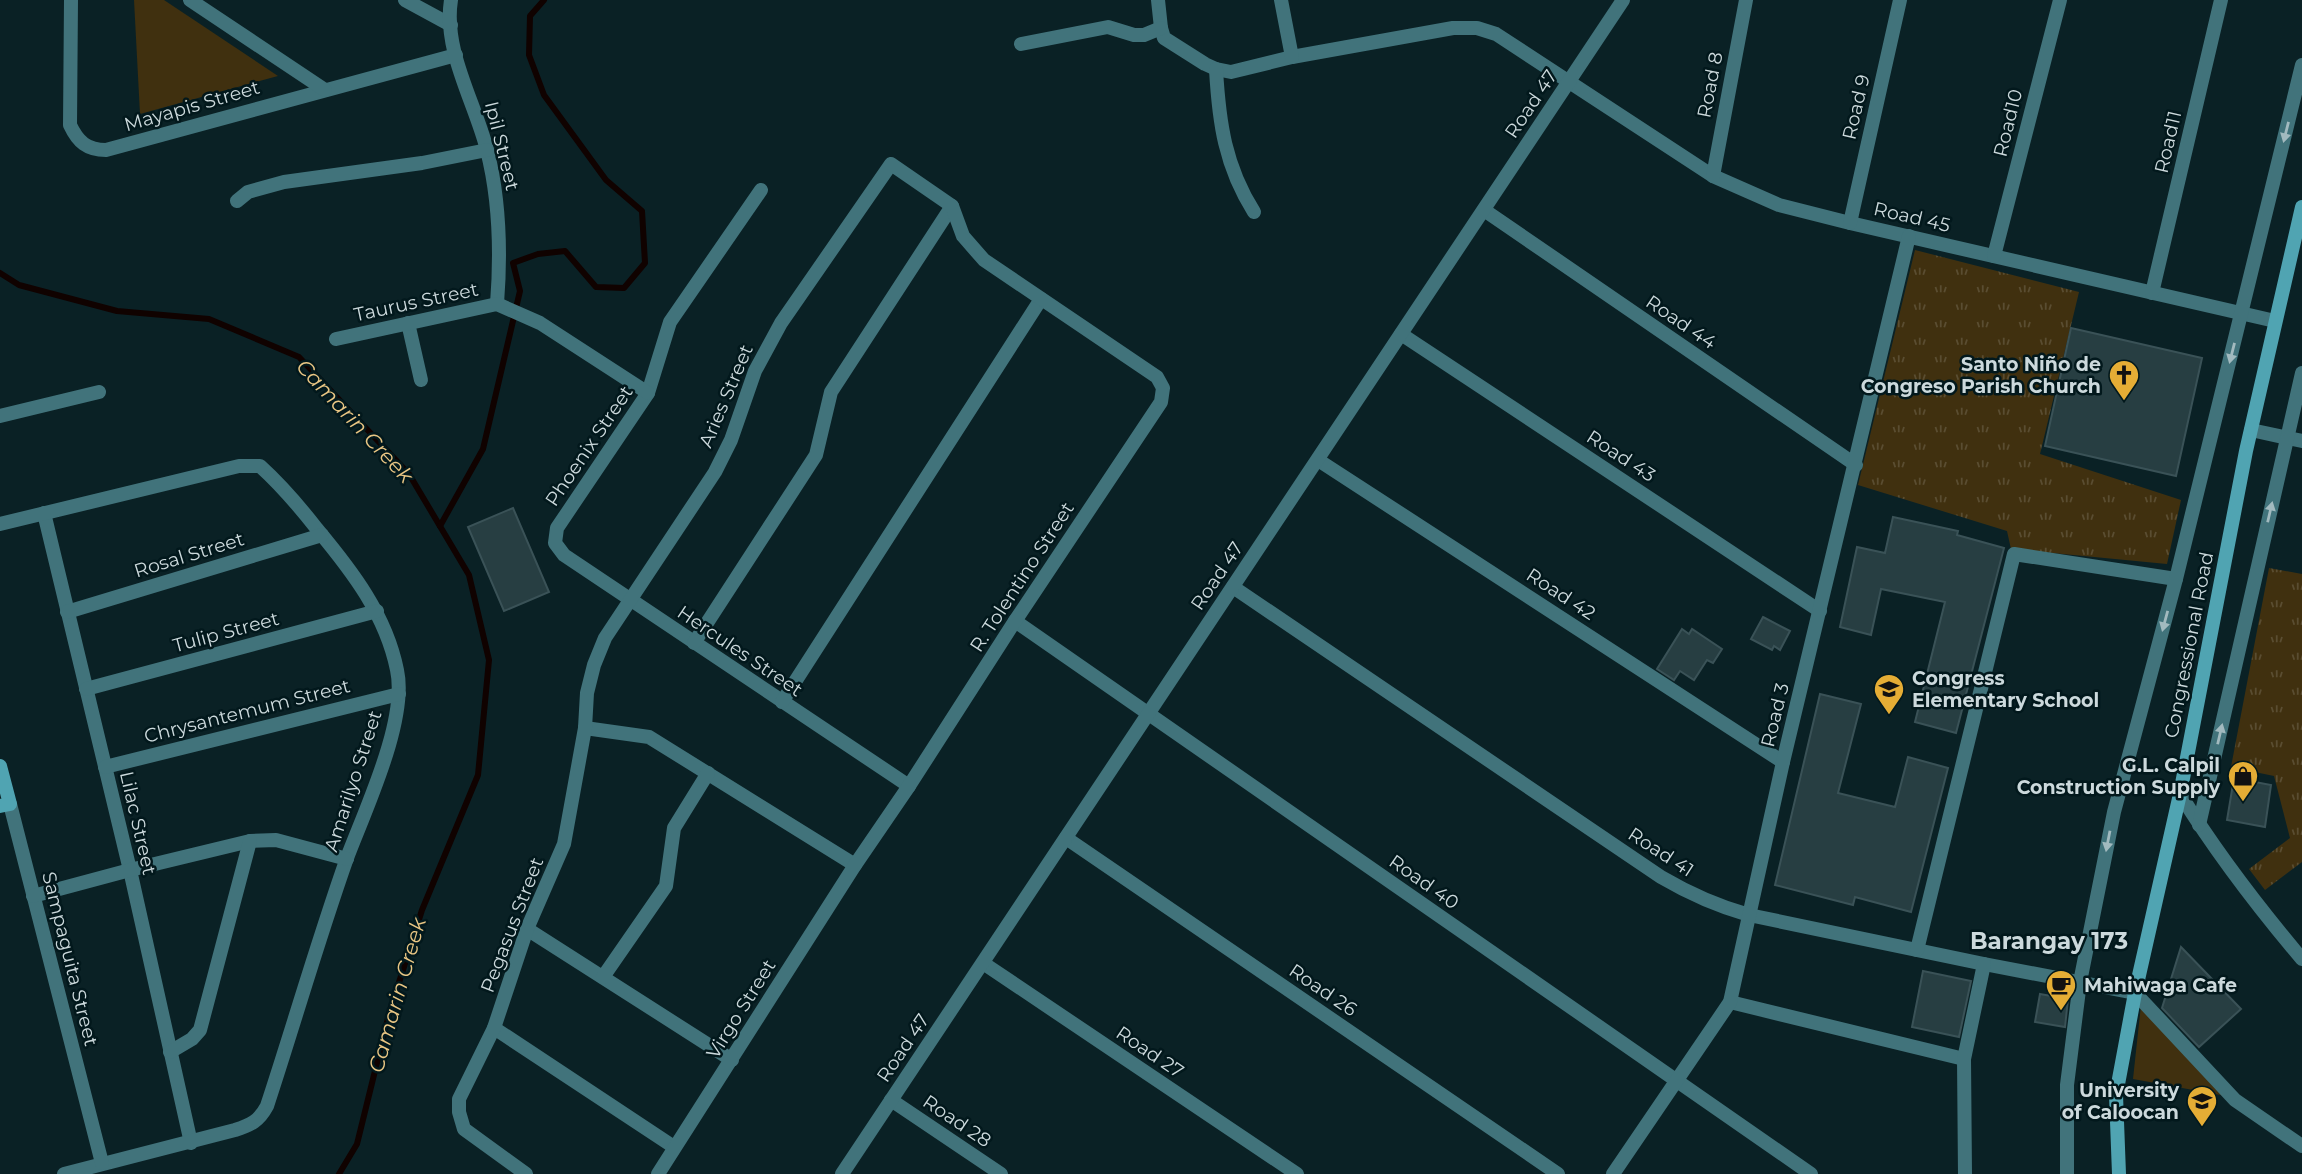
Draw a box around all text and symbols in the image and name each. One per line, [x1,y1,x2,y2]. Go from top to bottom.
street label: Road 8 [1692,50,1728,120]
street label: Road 47 [1500,65,1562,143]
street label: Road 9 [1837,72,1875,142]
street label: Mayapis Street [122,76,263,136]
street label: Road10 [1988,87,2028,159]
street label: Ipil Street [480,99,524,193]
street label: Road11 [2150,109,2186,175]
one-way arrow [2281,121,2292,143]
street label: Road 45 [1871,197,1953,237]
street label: Taurus Street [352,278,480,326]
street label: Road 44 [1641,290,1721,354]
street label: Aries Street [694,341,758,451]
one-way arrow [2226,342,2237,364]
place label: Santo Niño de Congreso Parish Church [1861,353,2101,398]
water label: Camarin Creek [291,354,420,489]
church icon: Santo Niño de Congreso Parish Church [2107,358,2141,402]
street label: Phoenix Street [540,381,638,511]
street label: Road 43 [1582,425,1660,487]
street label: R. Tolentino Street [965,498,1079,656]
one-way arrow [2265,501,2276,523]
street label: Rosal Street [131,527,247,583]
street label: Road 47 [1186,537,1248,615]
street label: Congressional Road [2160,550,2218,740]
street label: Road 42 [1522,563,1600,625]
street label: Hercules Street [673,601,807,702]
street label: Tulip Street [170,607,282,657]
one-way arrow [2159,610,2170,632]
place label: Congress Elementary School [1912,667,2099,712]
school or university icon: Congress Elementary School [1872,672,1906,716]
street label: Chrysantemum Street [142,674,353,748]
street label: Road 3 [1756,681,1794,749]
street label: Amarilyo Street [319,707,387,854]
one-way arrow [2215,723,2226,745]
place label: G.L. Calpil Construction Supply [2017,754,2221,799]
shop icon: G.L. Calpil Construction Supply [2226,759,2260,803]
street label: Lilac Street [115,769,161,877]
street label: Road 41 [1624,822,1698,882]
one-way arrow [2102,830,2113,852]
street label: Road 40 [1385,850,1463,914]
street label: Pegasus Street [476,854,548,996]
street label: Sampaguita Street [37,869,103,1049]
water label: Camarin Creek [363,913,431,1075]
district label: Barangay 173 [1970,927,2128,955]
street label: Virgo Street [701,955,781,1063]
street label: Road 26 [1285,959,1361,1021]
cafe icon: Mahiwaga Cafe [2044,968,2078,1012]
place label: Mahiwaga Cafe [2084,974,2237,997]
street label: Road 47 [872,1009,934,1087]
street label: Road 27 [1112,1021,1188,1083]
place label: University of Caloocan [2062,1079,2180,1124]
school or university icon: University of Caloocan [2185,1084,2219,1128]
street label: Road 28 [918,1090,996,1152]

